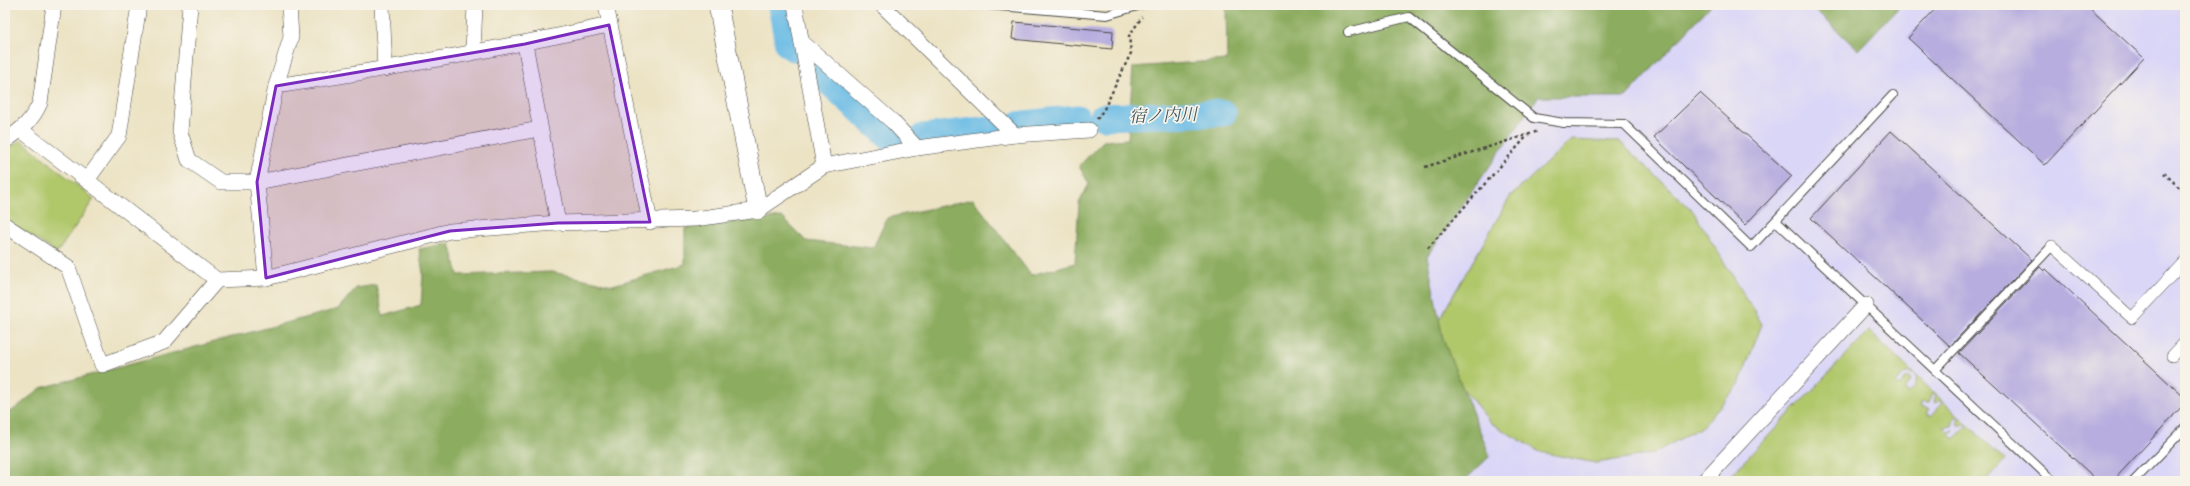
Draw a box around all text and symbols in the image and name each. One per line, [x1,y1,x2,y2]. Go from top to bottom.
water label: 宿ノ内川 [1129,105,1199,126]

